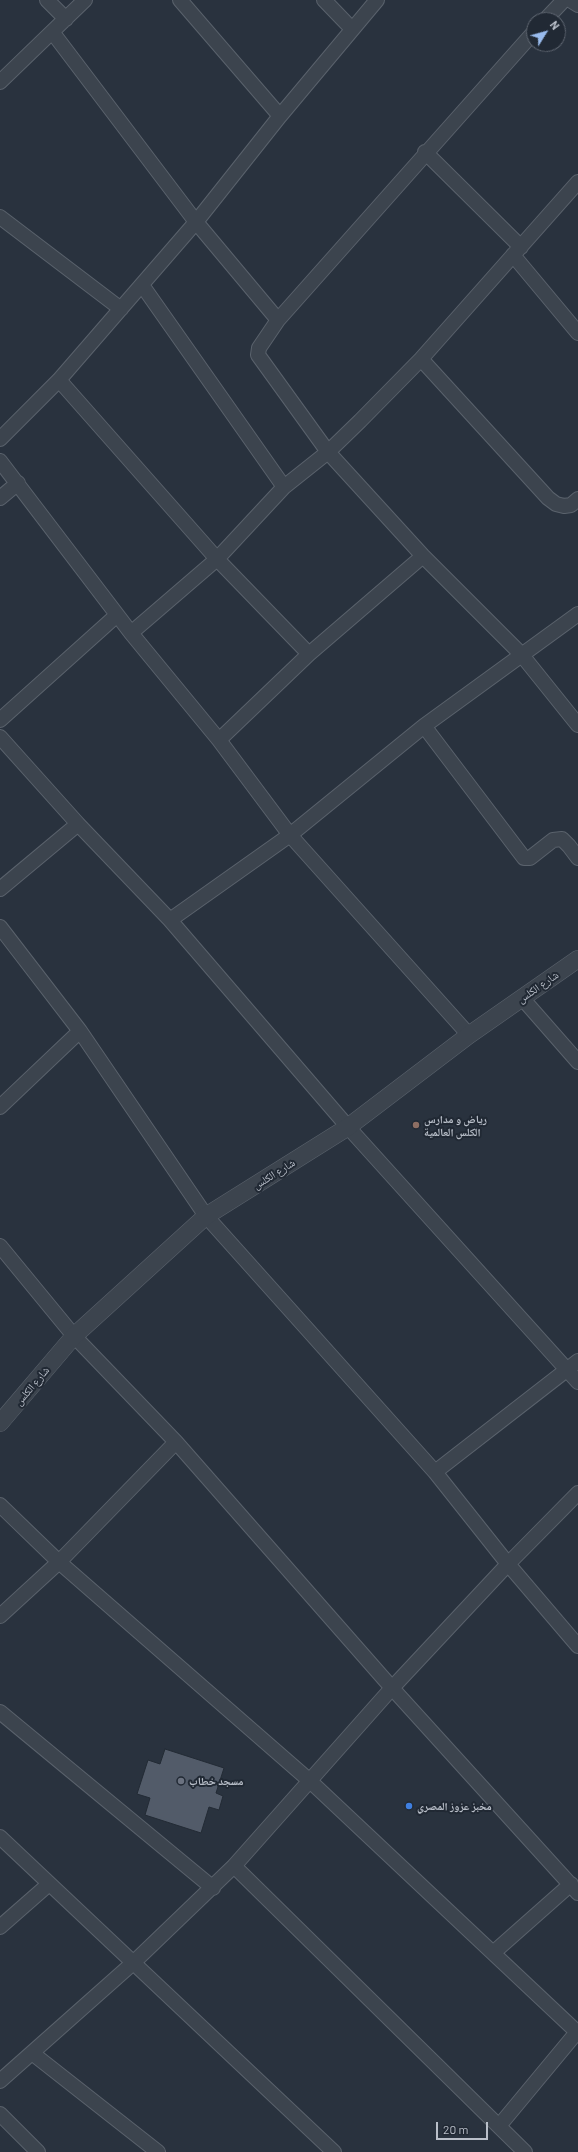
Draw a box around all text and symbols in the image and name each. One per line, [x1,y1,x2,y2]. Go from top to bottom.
north arrow [526,12,566,52]
text: N [548,18,563,32]
street label: شارع الكلس [515,968,561,1006]
place label: رياض و مدارس الكلس العالمية [424,1112,487,1138]
marker: رياض و مدارس الكلس العالمية [411,1120,421,1130]
street label: شارع الكلس [251,1156,297,1192]
street label: شارع الكلس [12,1364,52,1408]
place label: مسجد خطاب [189,1774,244,1788]
marker: مسجد خطاب [176,1776,186,1786]
place label: مخبز عزوز المصري [417,1799,492,1813]
marker: مخبز عزوز المصري [404,1801,414,1811]
scale bar [438,2114,490,2140]
text: 20 m [443,2122,469,2136]

